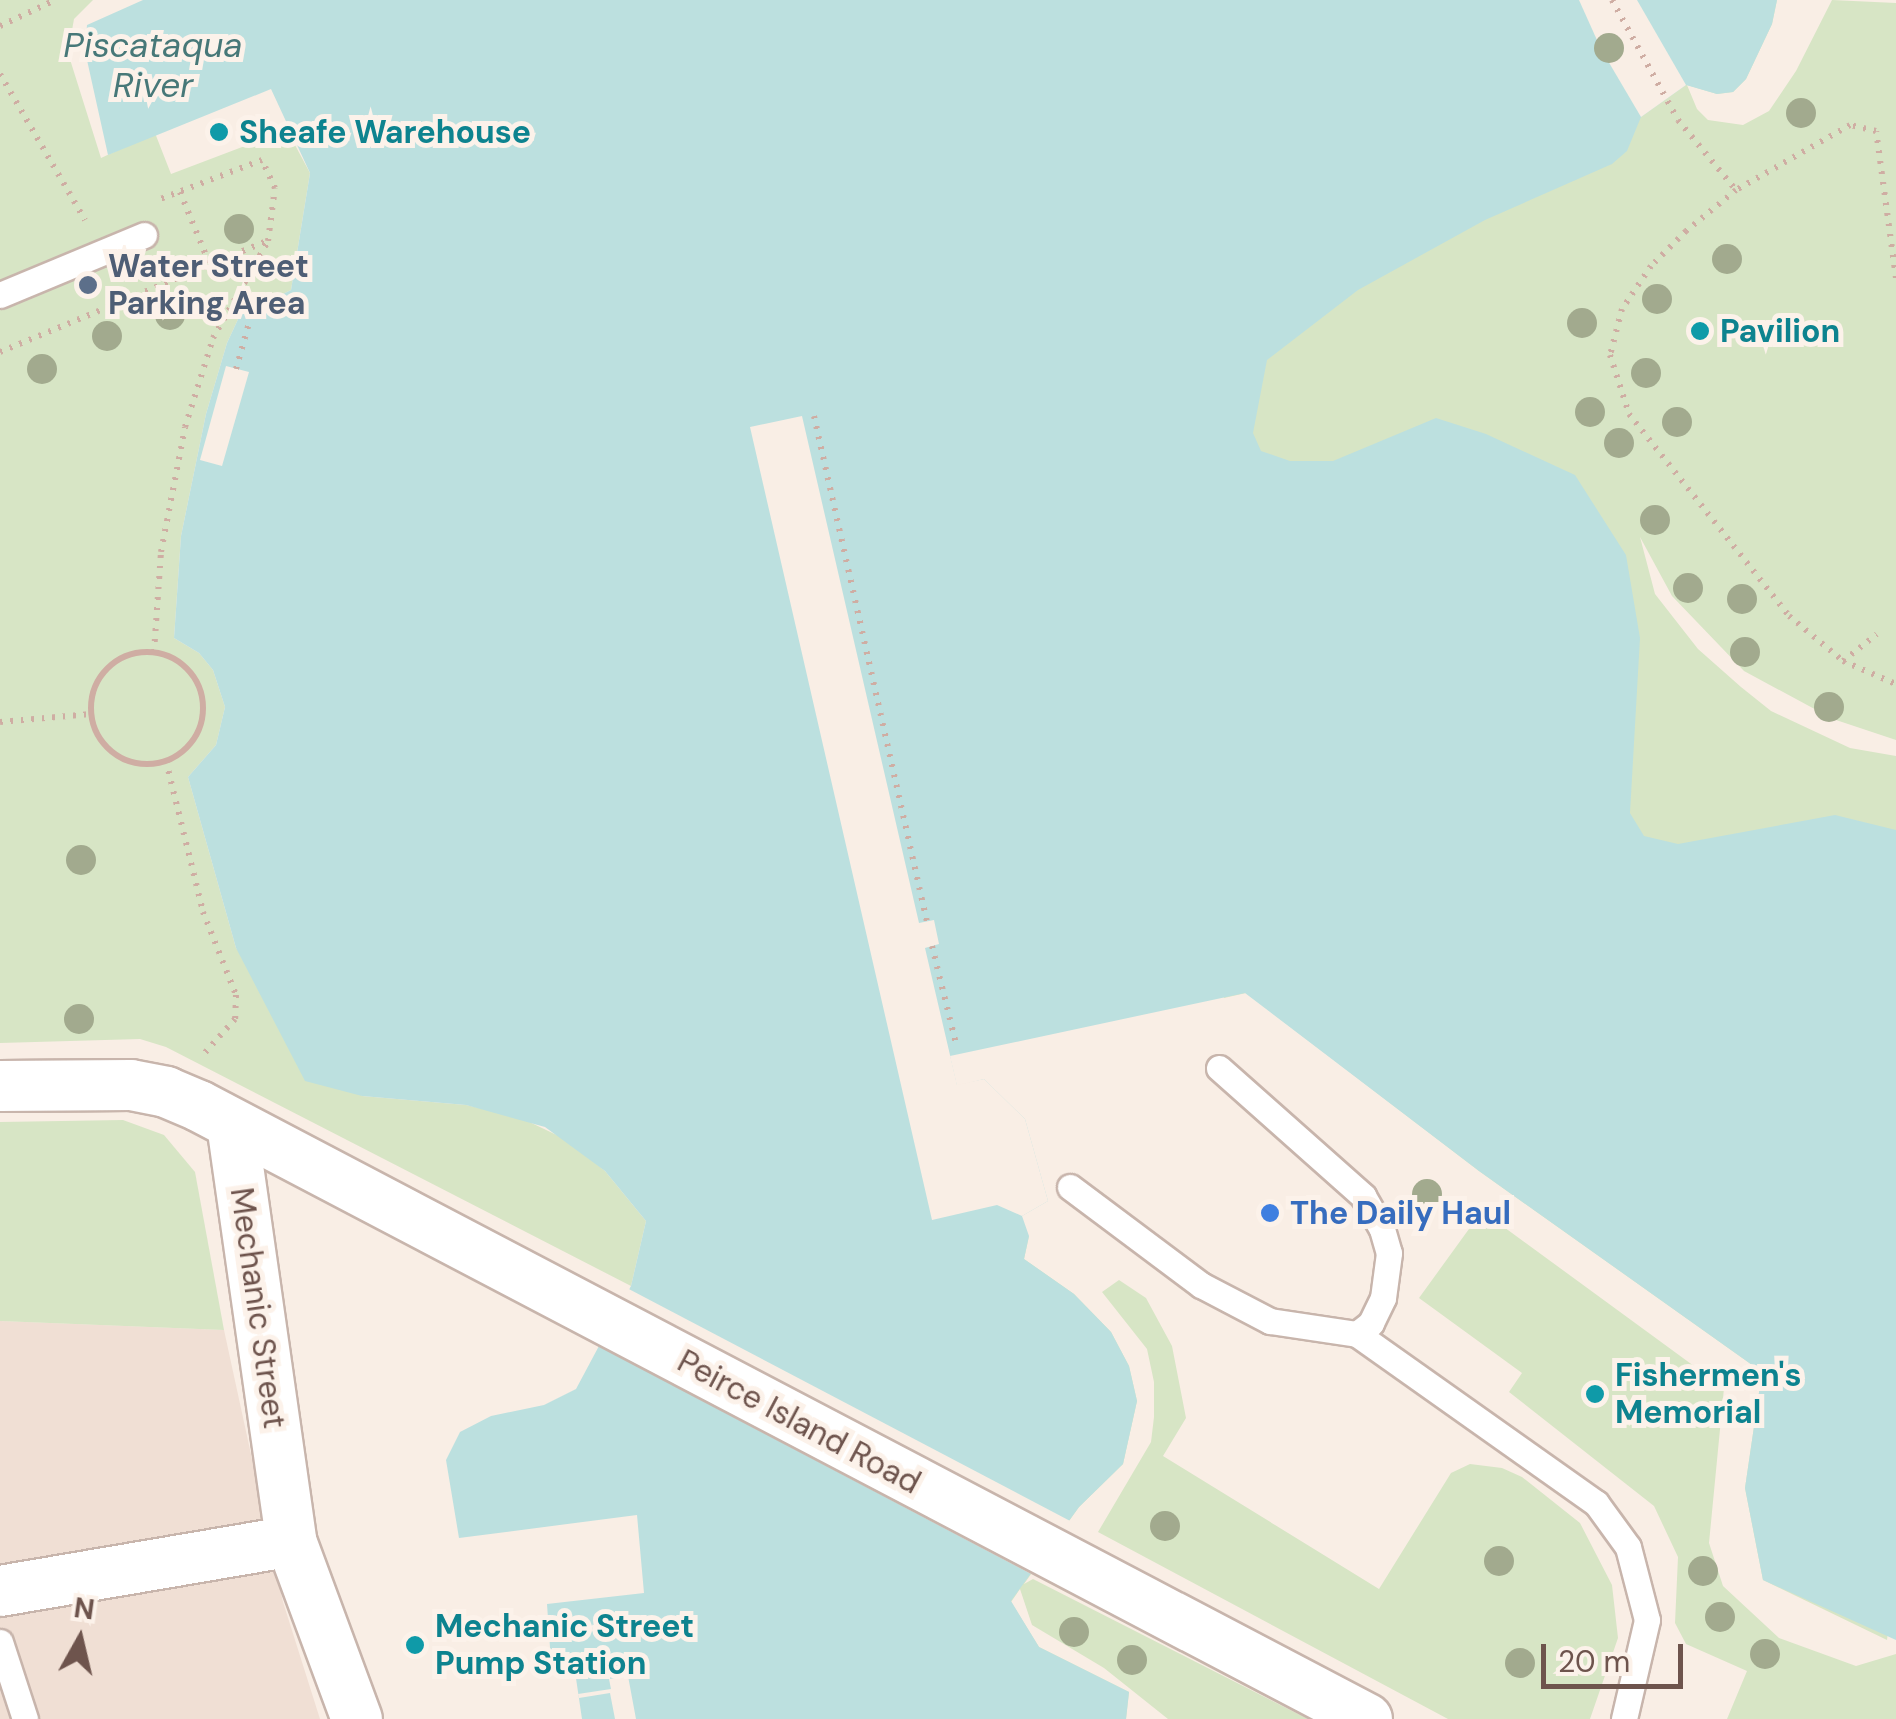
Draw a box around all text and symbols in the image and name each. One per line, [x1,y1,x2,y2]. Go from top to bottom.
water label: Piscataqua River [63,24,243,106]
place label: Sheafe Warehouse [239,113,531,151]
marker: Sheafe Warehouse [208,121,230,143]
place label: Water Street Parking Area [108,248,309,323]
marker: Water Street Parking Area [77,274,99,296]
place label: Pavilion [1720,312,1840,350]
marker: Pavilion [1689,320,1711,342]
street label: Mechanic Street [222,1185,294,1431]
place label: The Daily Haul [1290,1194,1511,1232]
marker: The Daily Haul [1259,1202,1281,1224]
street label: Peirce Island Road [671,1342,927,1502]
place label: Fishermen's Memorial [1615,1357,1802,1432]
marker: Fishermen's Memorial [1584,1383,1606,1405]
north arrow [30,1589,130,1689]
text: N [72,1589,97,1629]
place label: Mechanic Street Pump Station [435,1608,694,1683]
scale bar [1546,1624,1688,1686]
marker: Mechanic Street Pump Station [404,1634,426,1656]
text: 20 m [1558,1642,1630,1681]

